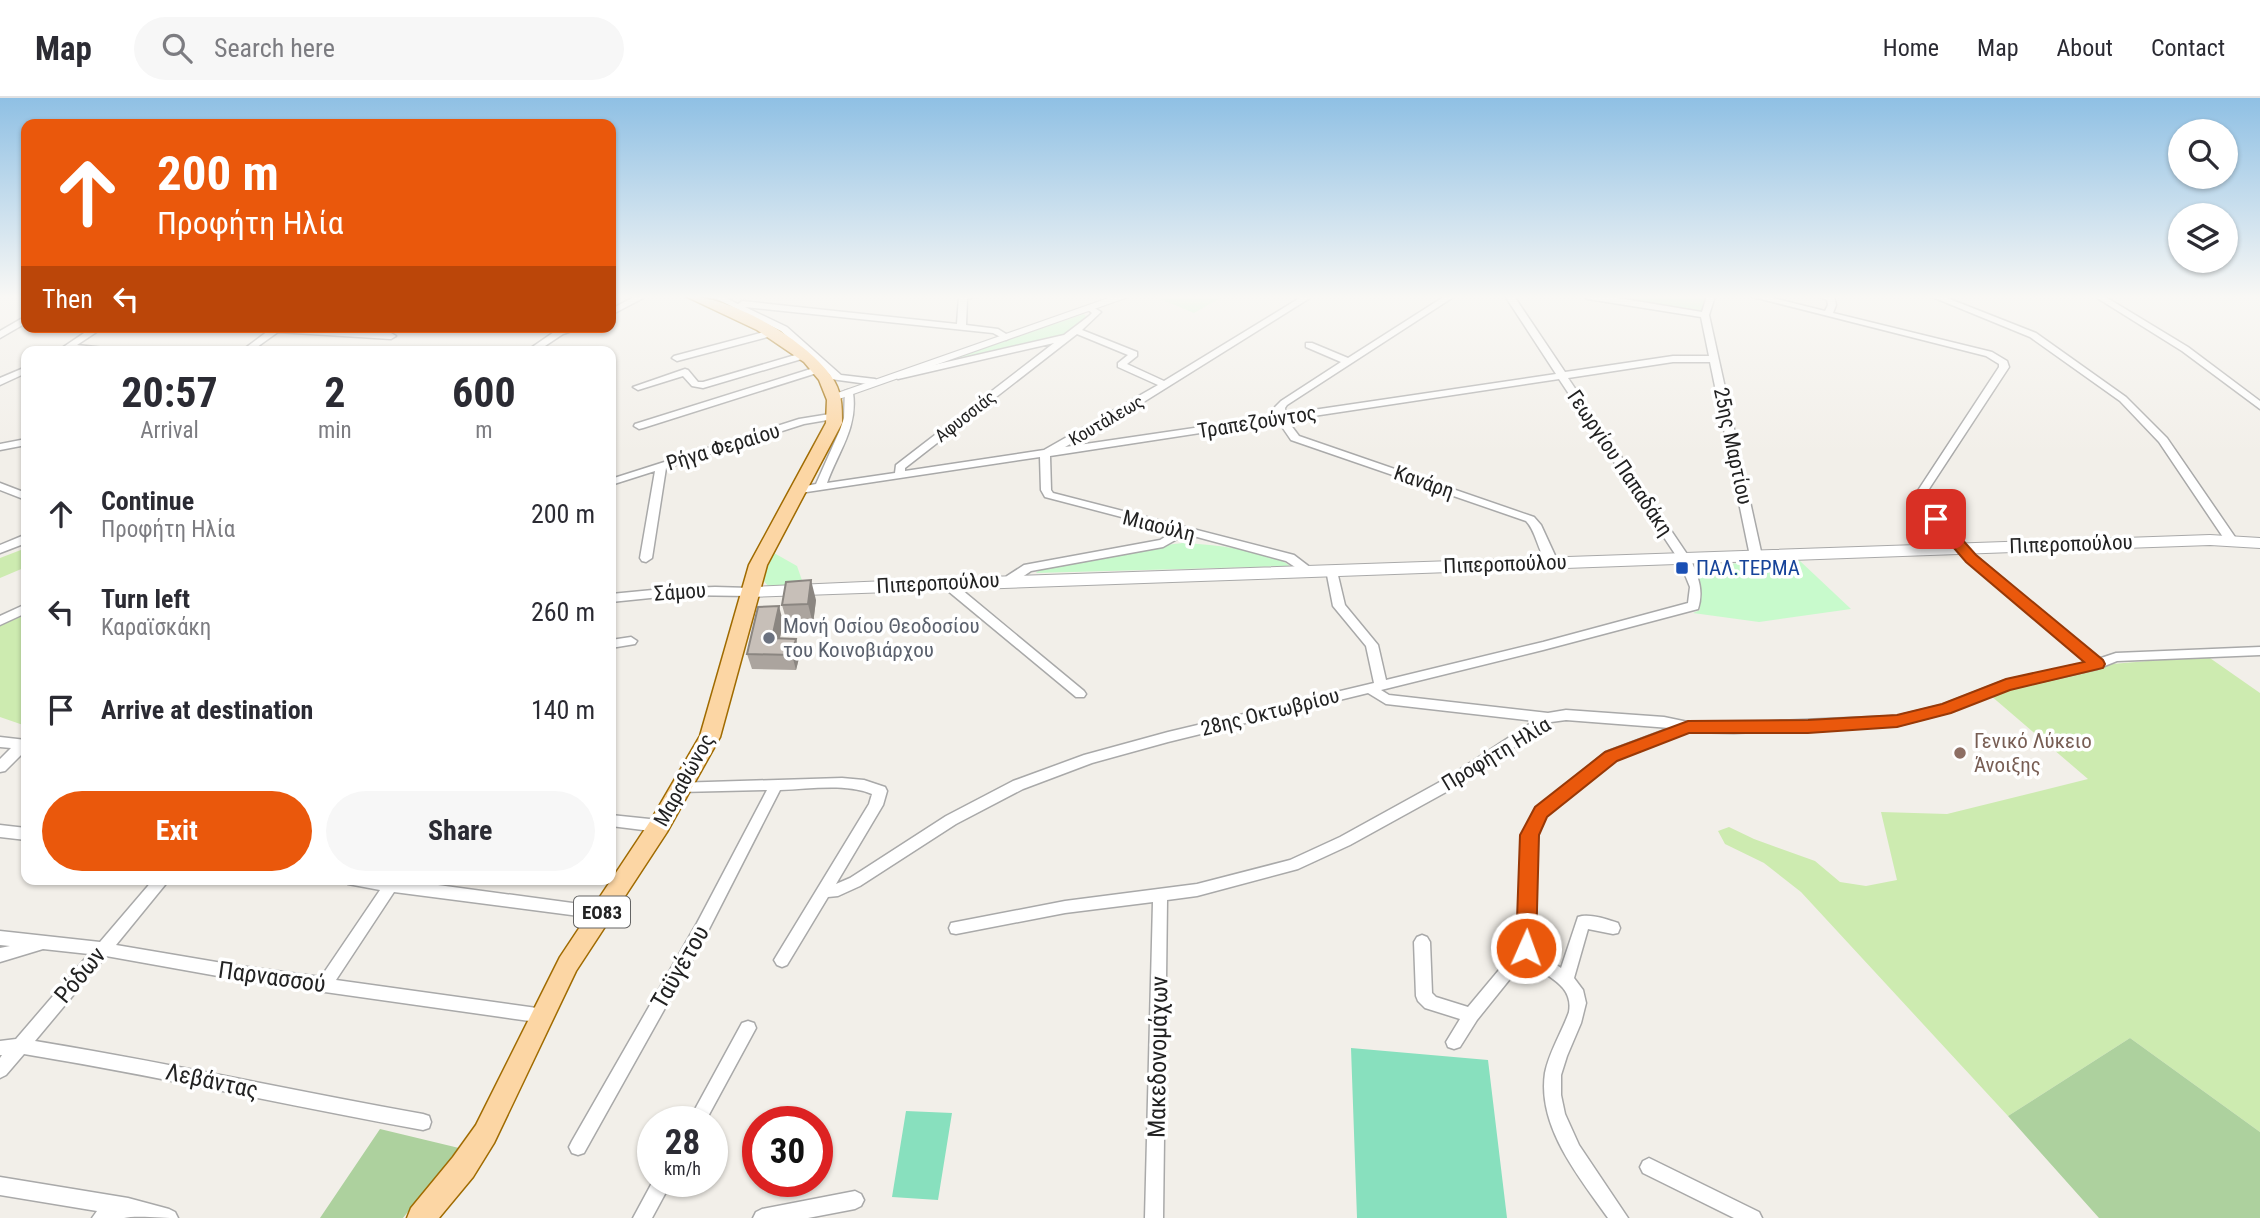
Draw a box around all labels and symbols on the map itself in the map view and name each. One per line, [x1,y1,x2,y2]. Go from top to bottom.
street label: 25ης Μαρτίου [1709,385,1757,507]
street label: Αφυσσιάς [931,386,999,446]
street label: Γεωργίου Παπαδάκη [1562,386,1678,540]
street label: Κουτάλεως [1065,390,1147,450]
street label: Τραπεζούντος [1196,401,1318,443]
street label: Ρήγα Φεραίου [663,418,783,476]
street label: Κανάρη [1391,461,1457,503]
pin [1906,489,1966,549]
street label: Μιαούλη [1120,505,1198,547]
street label: Πιπεροπούλου [2009,530,2133,558]
street label: Πιπεροπούλου [1443,550,1567,578]
place label: ΠΑΛ.ΤΕΡΜΑ [1696,556,1800,580]
marker: ΠΑΛ.ΤΕΡΜΑ [1674,560,1690,576]
street label: Πιπεροπούλου [876,568,1000,598]
street label: Σάμου [653,578,707,606]
place label: Μονή Οσίου Θεοδοσίου του Κοινοβιάρχου [783,614,980,662]
marker: Μονή Οσίου Θεοδοσίου του Κοινοβιάρχου [761,630,777,646]
street label: 28ης Οκτωβρίου [1198,683,1342,741]
street label: Προφήτη Ηλία [1437,712,1555,796]
place label: Γενικό Λύκειο Άνοιξης [1974,729,2092,777]
street label: Μαραθώνος [649,730,719,830]
marker: Γενικό Λύκειο Άνοιξης [1952,745,1968,761]
road number: ΕΟ83 [574,897,630,928]
position arrow [1489,911,1563,985]
street label: Ταϋγέτου [645,921,715,1013]
street label: Ρόδων [49,941,111,1009]
street label: Παρνασσού [217,956,327,998]
street label: Μακεδονομάχων [1143,976,1173,1138]
street label: Λεβάντας [163,1058,261,1104]
speed limit sign: 30 [742,1106,833,1197]

